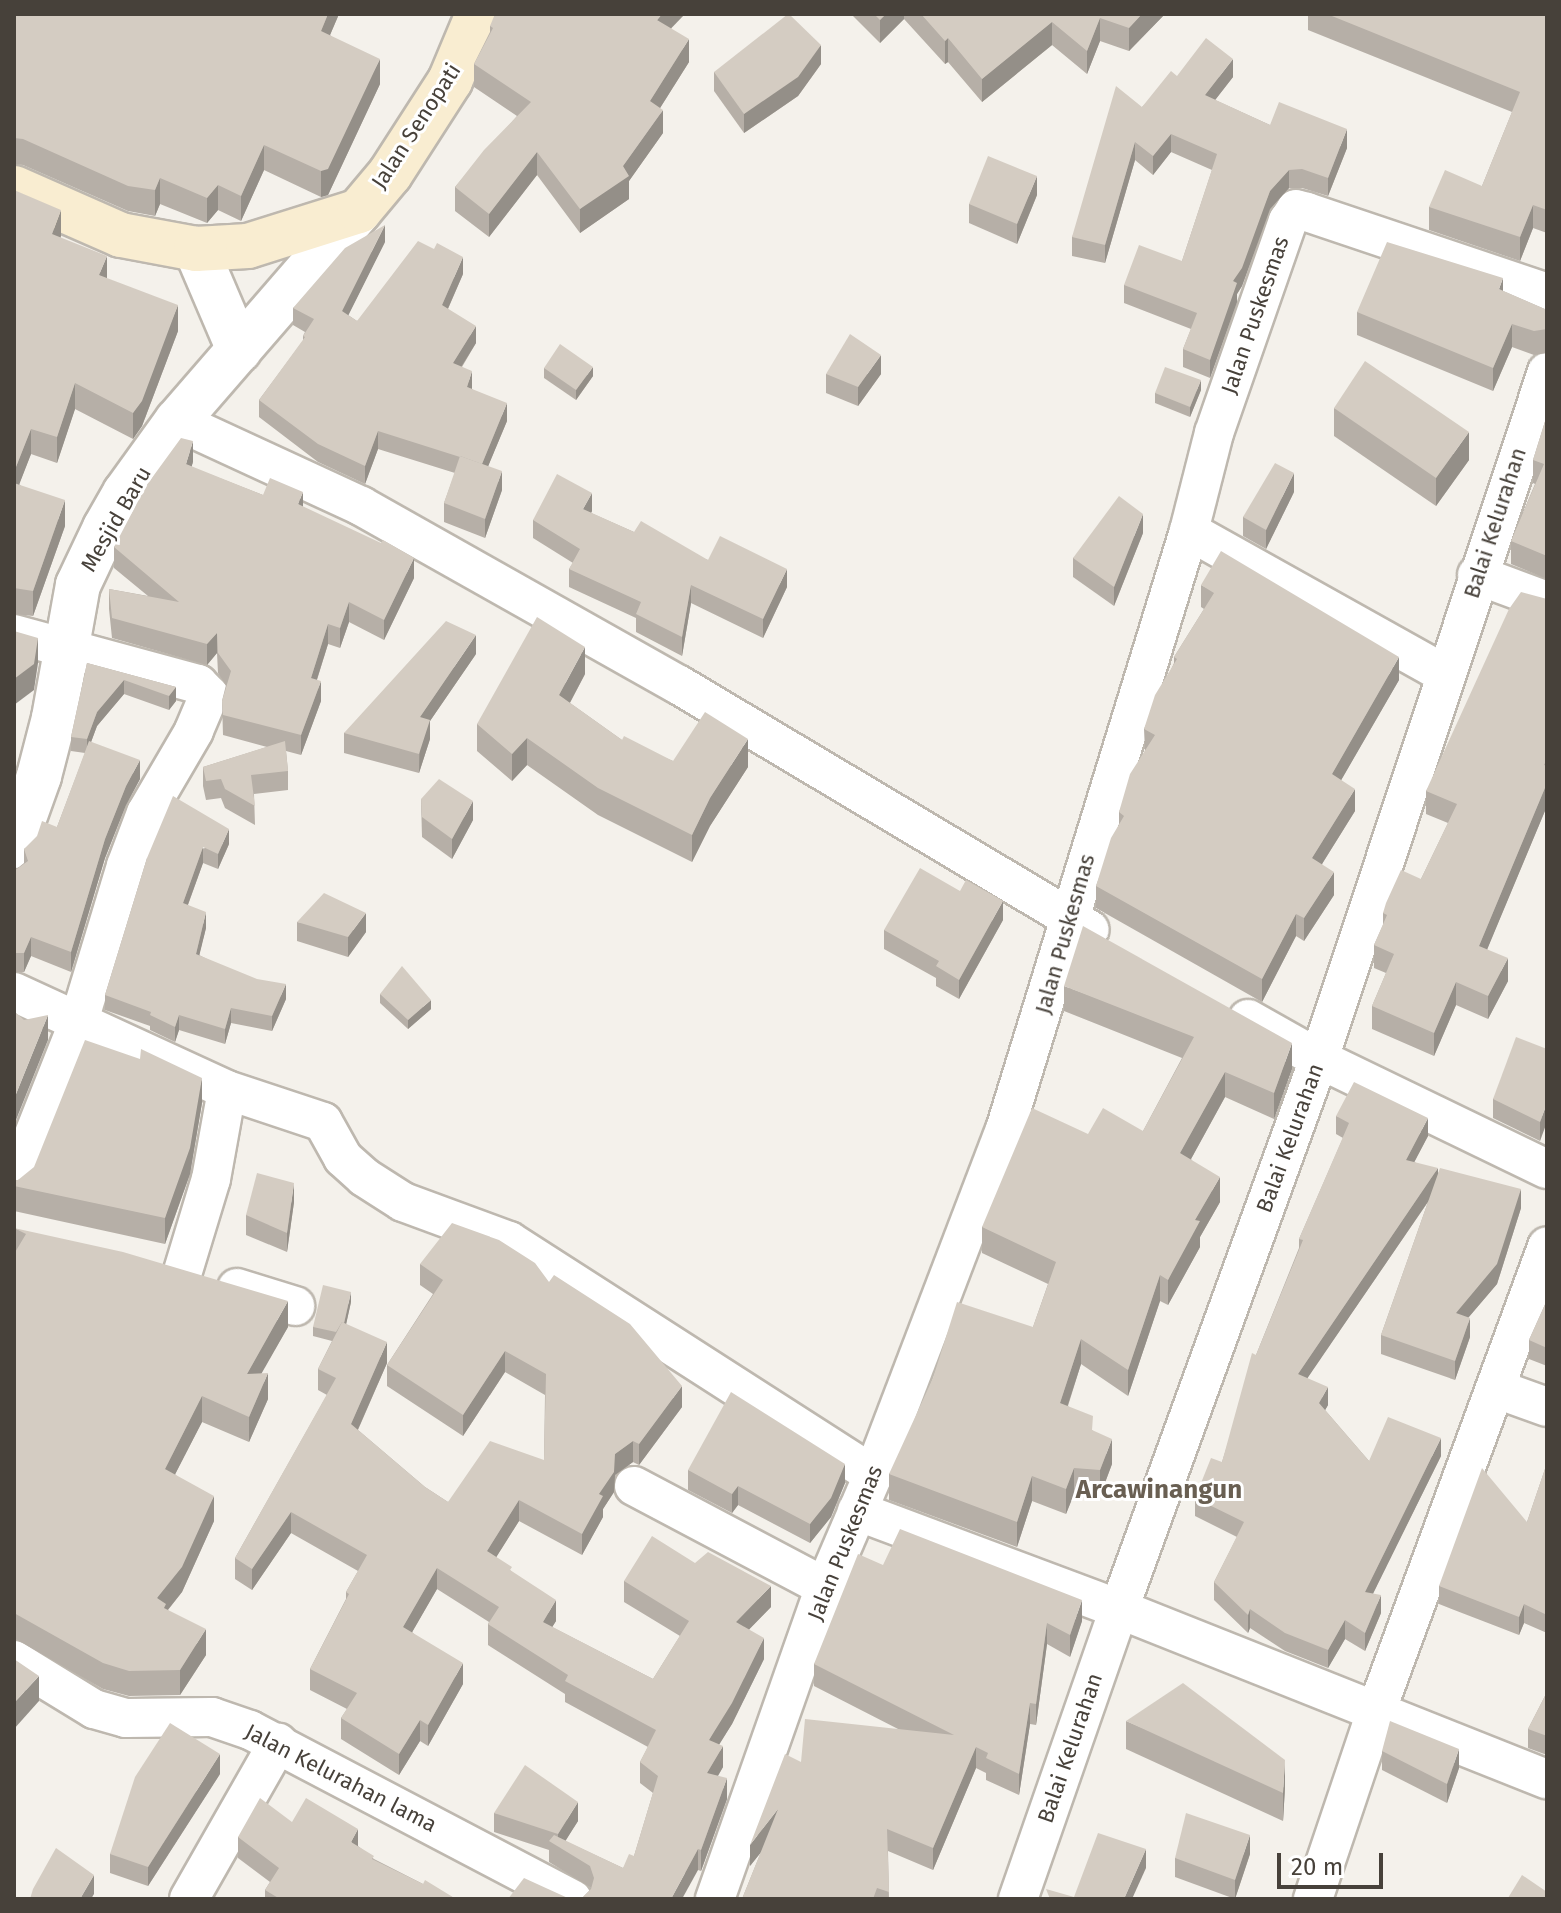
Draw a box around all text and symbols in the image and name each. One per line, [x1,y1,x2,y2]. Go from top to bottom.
street label: Jalan Senopati [366,58,466,194]
street label: Jalan Puskesmas [1216,233,1294,397]
street label: Balai Kelurahan [1458,444,1532,602]
street label: Mesjid Baru [75,462,157,576]
street label: Jalan Puskesmas [1030,851,1100,1017]
street label: Balai Kelurahan [1251,1060,1329,1216]
street label: Jalan Puskesmas [802,1462,888,1624]
district label: Arcawinangun [1076,1474,1242,1506]
street label: Balai Kelurahan [1032,1670,1108,1826]
street label: Jalan Kelurahan lama [241,1718,441,1838]
scale bar [1281,1837,1387,1887]
text: 20 m [1291,1853,1343,1881]

